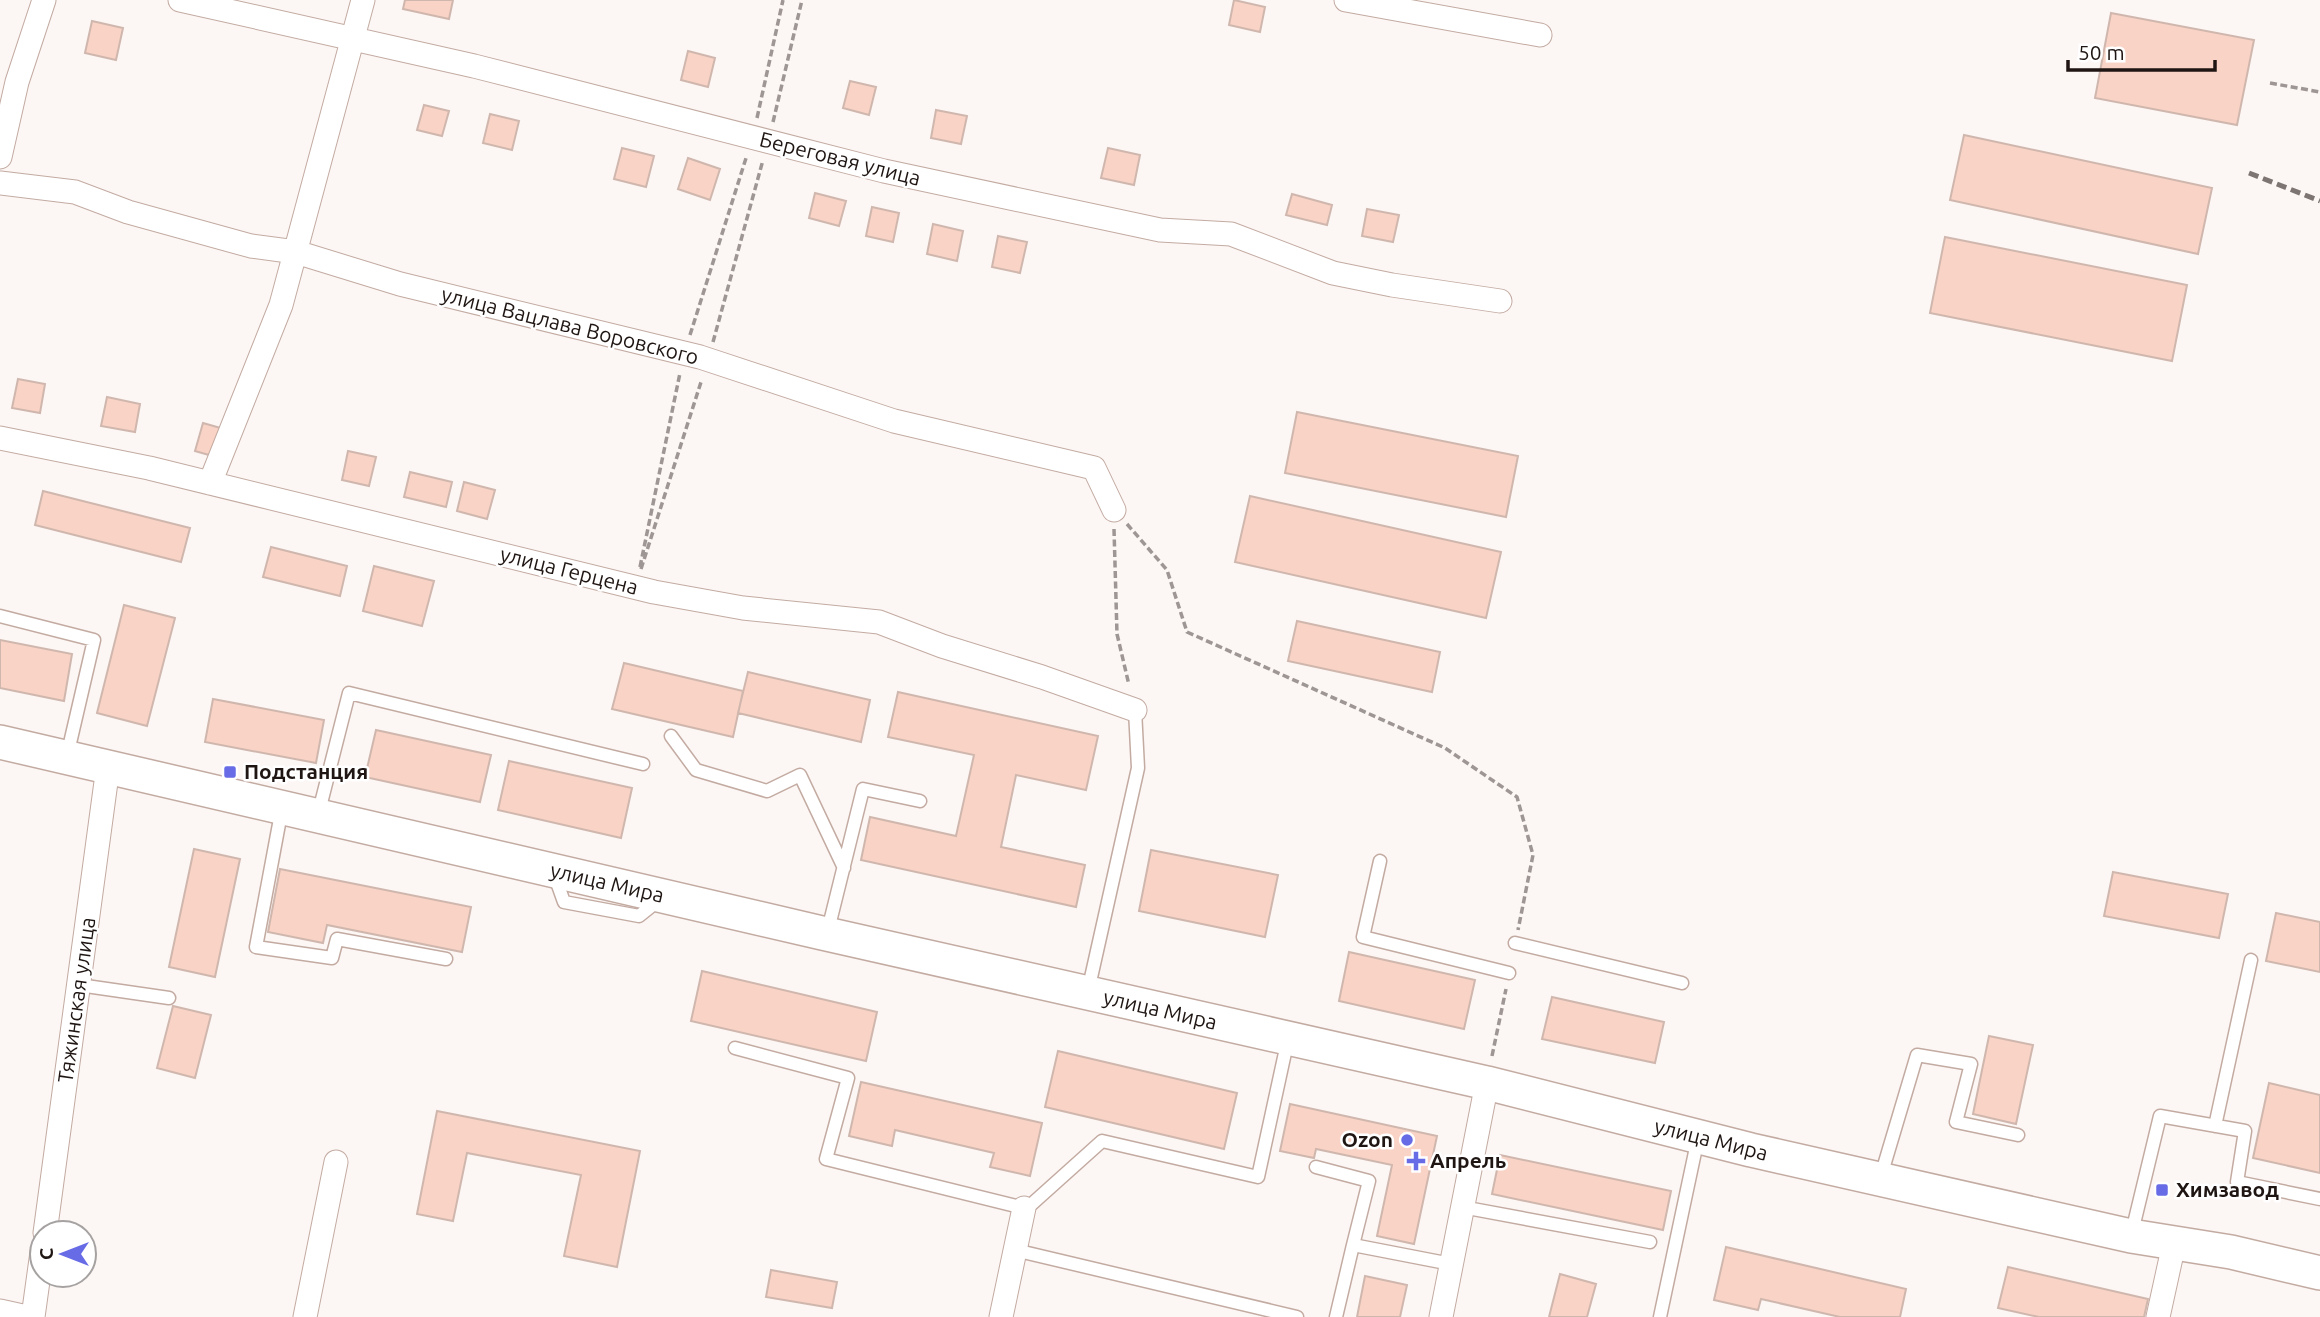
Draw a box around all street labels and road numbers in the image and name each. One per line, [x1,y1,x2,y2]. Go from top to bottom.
street label: Береговая улица [757,126,923,190]
street label: улица Вацлава Воровского [439,281,701,369]
street label: улица Герцена [498,541,641,599]
street label: улица Мира [548,857,666,907]
street label: Тяжинская улица [53,916,100,1084]
street label: улица Мира [1101,984,1219,1034]
street label: улица Мира [1652,1113,1770,1165]

